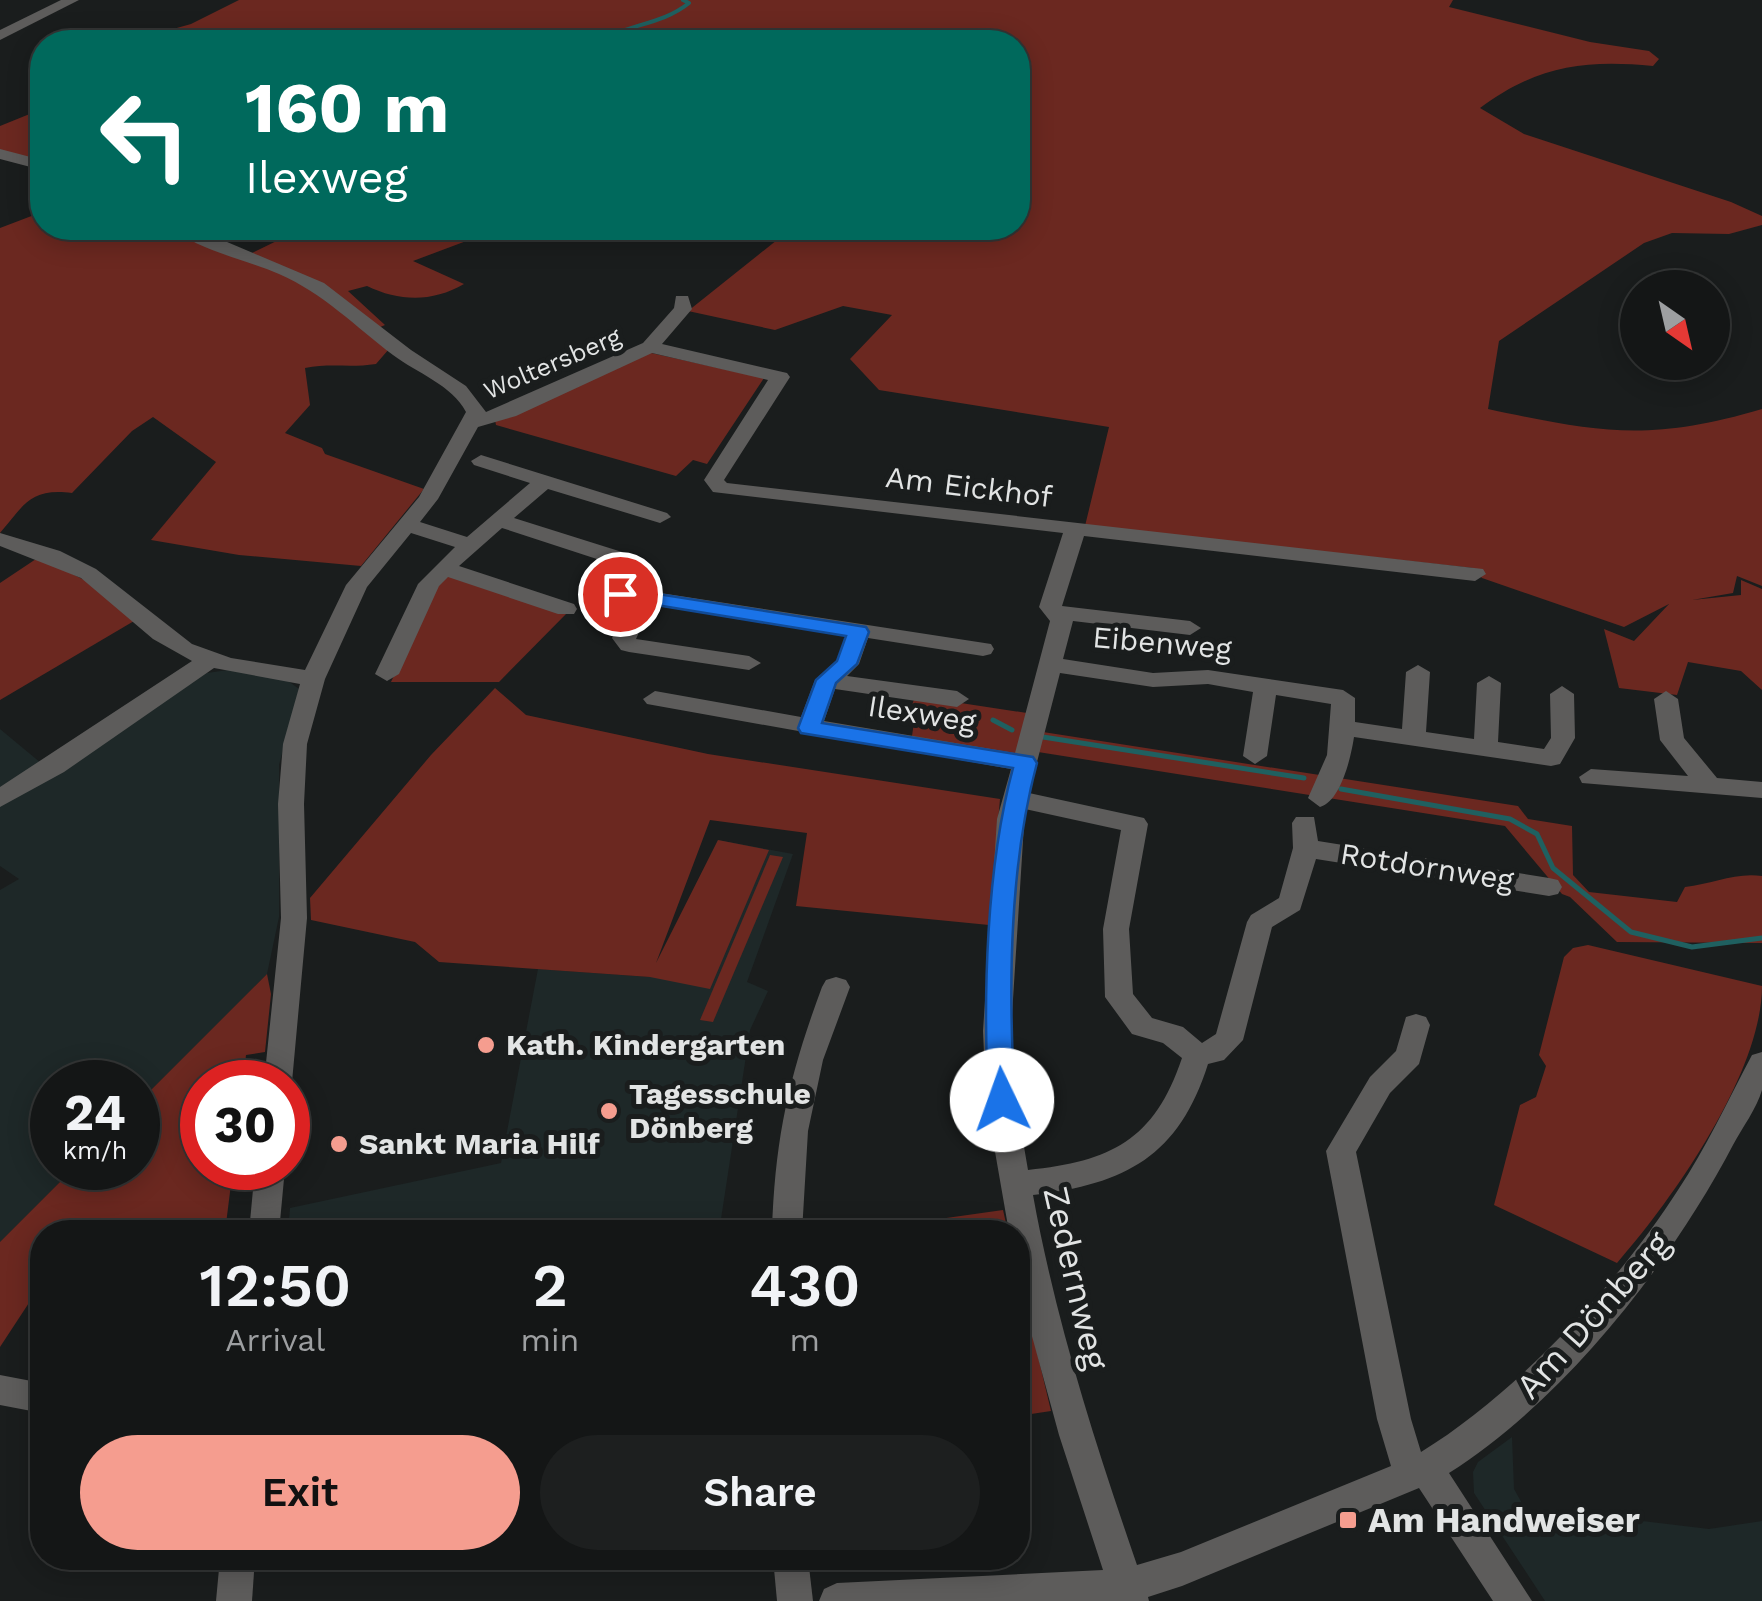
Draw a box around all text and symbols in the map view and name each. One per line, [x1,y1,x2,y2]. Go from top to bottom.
text: 160 m [245,67,449,149]
icon: left [80,70,210,200]
text: Ilexweg [245,151,408,204]
north arrow [1620,270,1730,380]
map controls [1620,270,1730,380]
street label: Woltersberg [479,321,626,405]
street label: Am Eickhof [884,459,1055,514]
pin [578,552,663,637]
icon: arrive [593,567,648,622]
street label: Eibenweg [1091,619,1233,666]
street label: Ilexweg [866,688,978,739]
street label: Rotdornweg [1338,836,1516,897]
place label: Kath. Kindergarten [506,1027,785,1062]
marker: Kath. Kindergarten [475,1034,497,1056]
position arrow [950,1048,1054,1152]
speed limit sign: 30 [180,1060,310,1190]
place label: Tagesschule Dönberg [629,1076,811,1145]
text: 24 [64,1083,126,1142]
marker: Tagesschule Dönberg [598,1100,620,1122]
place label: Sankt Maria Hilf [359,1126,600,1161]
marker: Sankt Maria Hilf [328,1133,350,1155]
text: km/h [63,1136,127,1165]
street label: Zedernweg [1035,1182,1118,1374]
street label: Am Dönberg [1507,1222,1679,1407]
text: 12:50 [200,1250,351,1321]
text: 2 [532,1250,568,1321]
text: 430 [749,1250,860,1321]
text: Arrival [225,1321,325,1359]
text: min [521,1321,579,1359]
text: m [789,1321,820,1359]
button: Exit [80,1435,520,1550]
button: Share [540,1435,980,1550]
place label: Am Handweiser [1368,1499,1640,1541]
marker: Am Handweiser [1337,1509,1359,1531]

